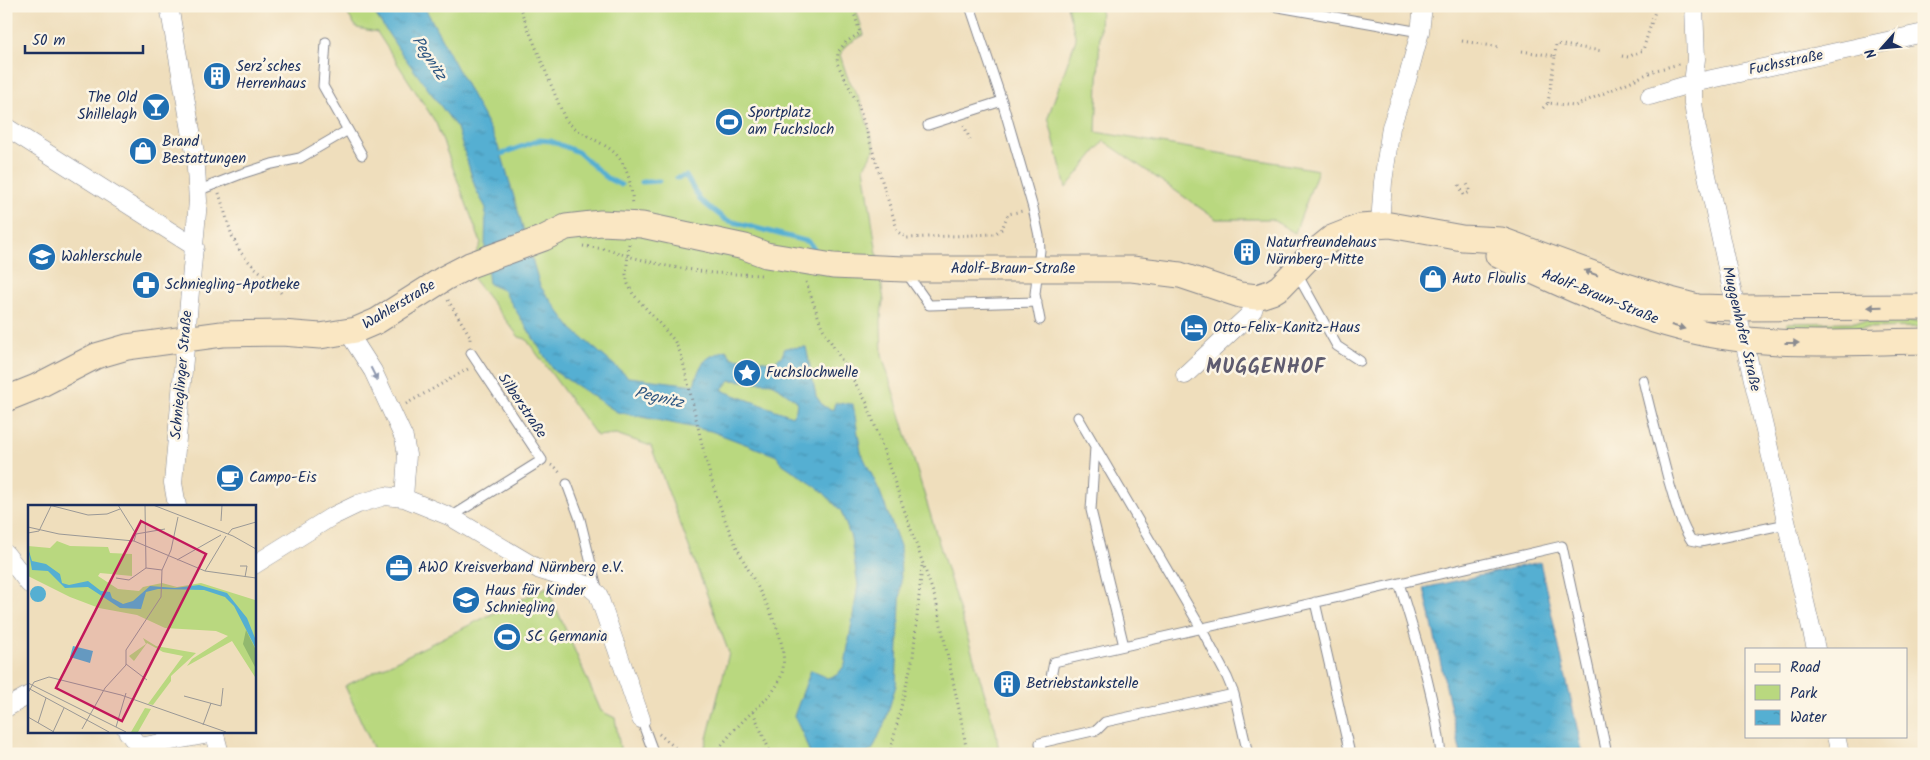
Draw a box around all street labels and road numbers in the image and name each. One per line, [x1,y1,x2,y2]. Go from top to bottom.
street label: Fuchsstraße [1746,43,1826,83]
street label: Adolf-Braun-Straße [951,257,1076,281]
street label: Adolf-Braun-Straße [1538,263,1662,332]
street label: Muggenhofer Straße [1715,264,1767,394]
street label: Wahlerstraße [358,273,440,336]
street label: Schnieglinger Straße [164,309,200,441]
street label: Silberstraße [491,368,553,444]

